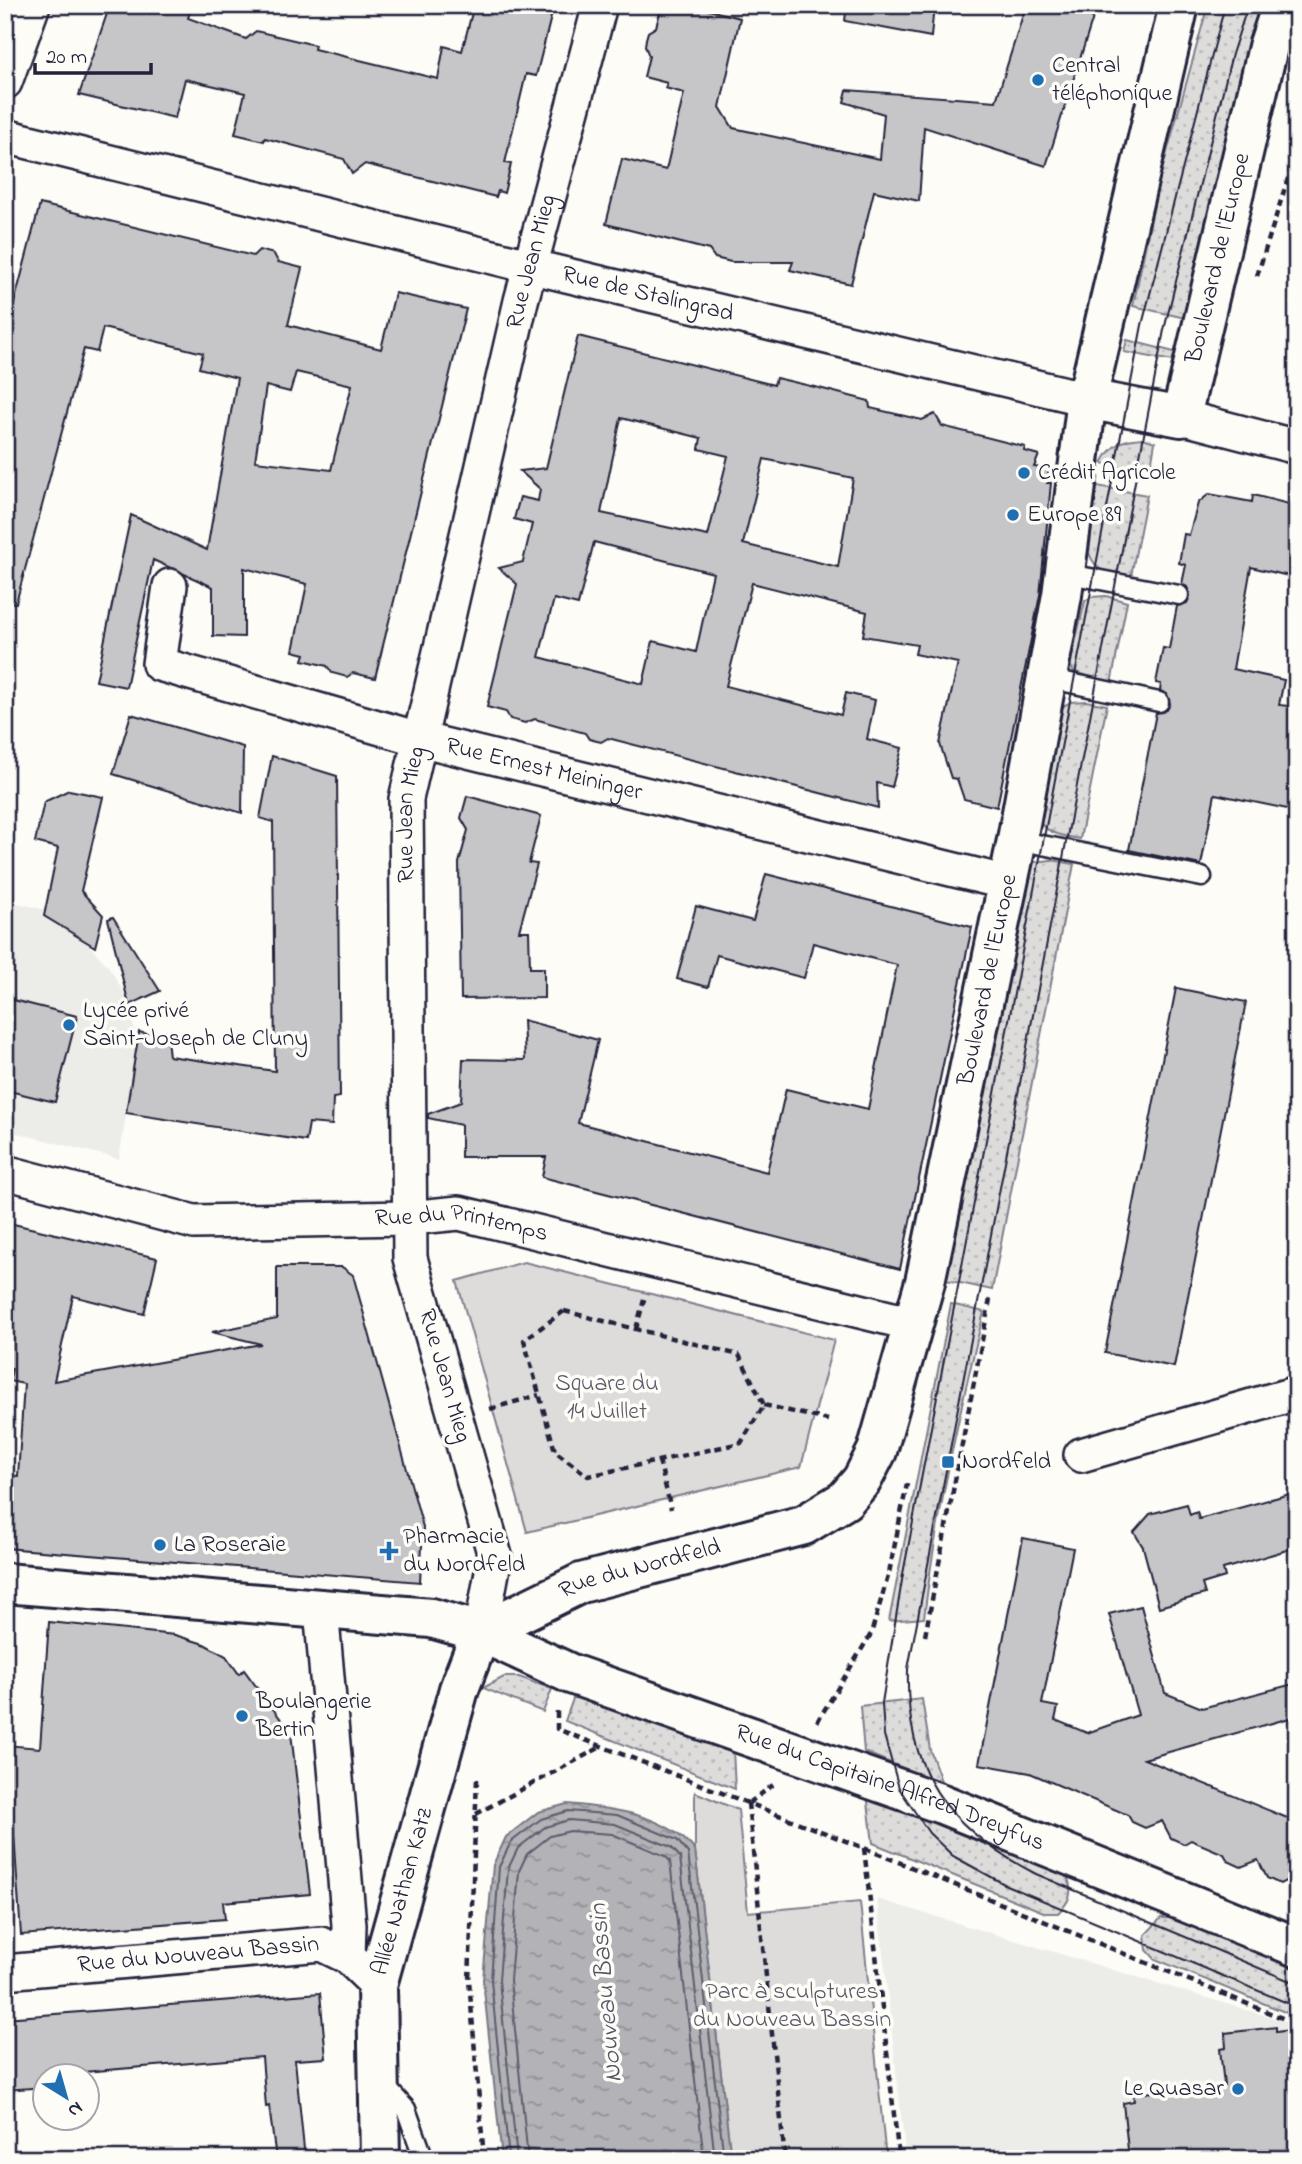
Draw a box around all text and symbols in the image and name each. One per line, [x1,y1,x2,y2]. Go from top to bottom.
scale bar [35,32,150,76]
text: 20 m [46,43,87,73]
place label: Central téléphonique [1052,49,1173,112]
marker: Central téléphonique [1030,72,1046,88]
street label: Boulevard de l'Europe [1176,149,1260,368]
street label: Rue Jean Mieg [498,191,566,332]
street label: Rue de Stalingrad [558,257,738,332]
place label: Crédit Agricole [1038,456,1176,491]
marker: Crédit Agricole [1016,465,1032,481]
place label: Europe 89 [1027,498,1122,533]
marker: Europe 89 [1005,507,1021,523]
street label: Rue Ernest Meininger [442,729,646,811]
street label: Rue Jean Mieg [388,743,435,883]
street label: Boulevard de l'Europe [949,871,1027,1090]
place label: Lycée privé Saint-Joseph de Cluny [83,994,308,1058]
marker: Lycée privé Saint-Joseph de Cluny [61,1017,77,1033]
street label: Rue du Printemps [374,1195,552,1252]
street label: Rue Jean Mieg [408,1305,480,1447]
park label: Square du 14 Juillet [555,1367,659,1430]
place label: Nordfeld [962,1445,1052,1480]
marker: Nordfeld [940,1454,956,1470]
place label: Pharmacie du Nordfeld [403,1520,526,1583]
place label: La Roseraie [174,1528,286,1563]
street label: Rue du Nordfeld [553,1530,725,1609]
marker: La Roseraie [152,1537,168,1553]
marker: Pharmacie du Nordfeld [381,1543,397,1559]
place label: Boulangerie Bertin [255,1685,371,1748]
marker: Boulangerie Bertin [234,1708,250,1724]
street label: Rue du Capitaine Alfred Dreyfus [730,1715,1050,1861]
street label: Allée Nathan Katz [363,1803,443,1979]
water label: Nouveau Bassin [580,1901,634,2084]
street label: Rue du Nouveau Bassin [76,1927,320,1983]
park label: Parc à sculptures du Nouveau Bassin [693,1975,891,2038]
north arrow [32,2062,102,2132]
place label: Le Quasar [1124,2072,1225,2107]
marker: Le Quasar [1230,2081,1246,2097]
text: N [61,2094,88,2123]

